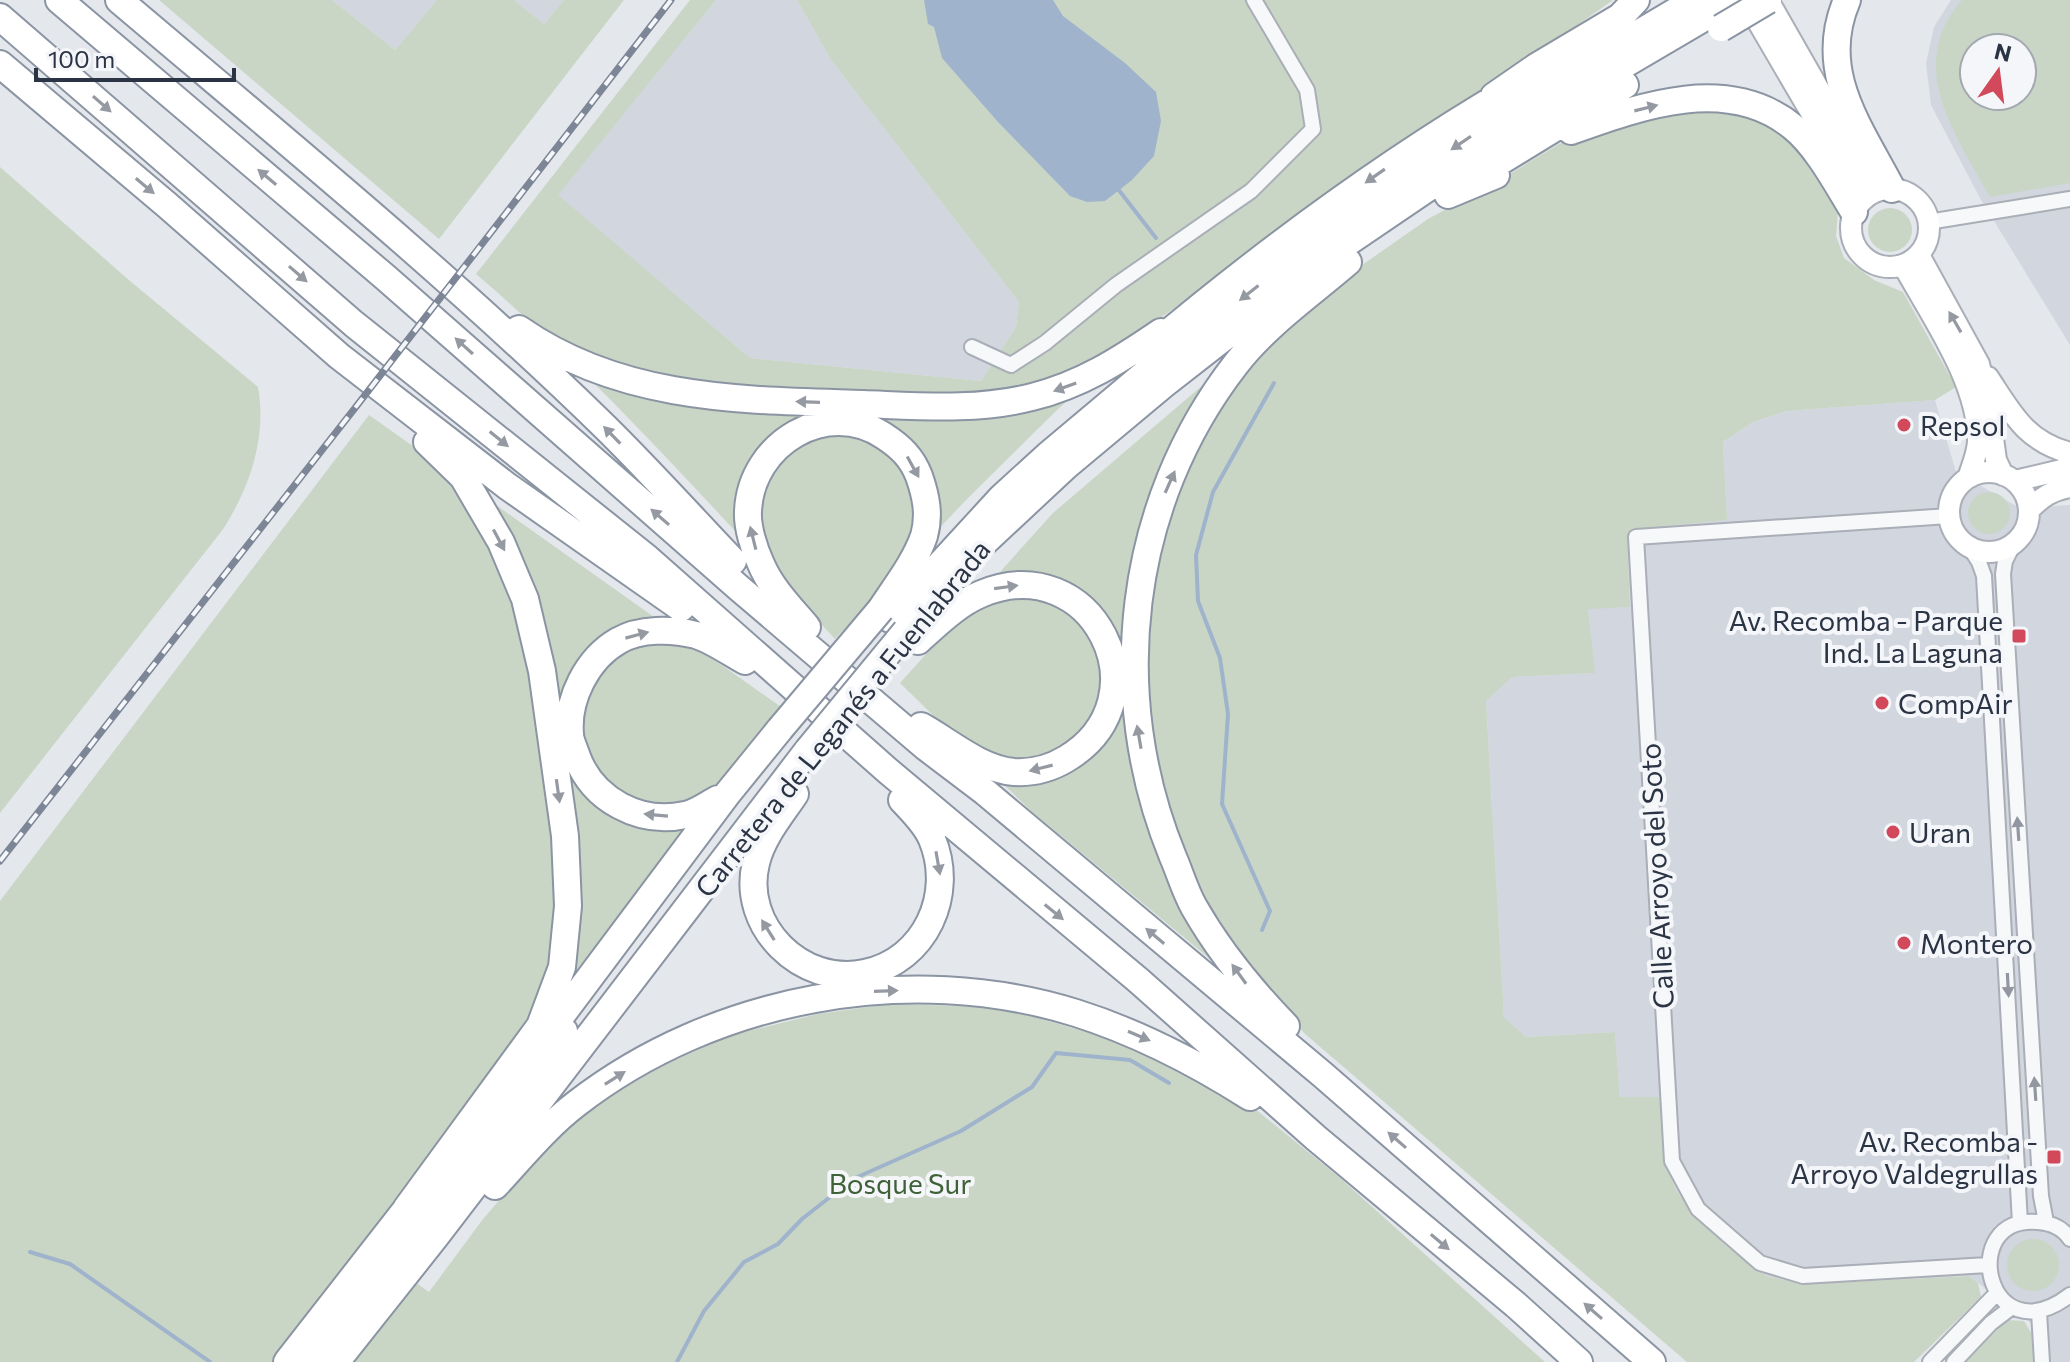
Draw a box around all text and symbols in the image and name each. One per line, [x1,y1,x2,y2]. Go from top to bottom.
scale bar [36,32,234,82]
north arrow [1958,32,2038,112]
text: N [1992,37,2014,67]
text: 100 m [48,44,115,73]
one-way arrow [92,95,112,112]
one-way arrow [1634,102,1659,114]
one-way arrow [1450,135,1471,150]
one-way arrow [1364,168,1385,183]
one-way arrow [257,169,277,186]
one-way arrow [135,177,155,194]
one-way arrow [288,265,307,283]
one-way arrow [1239,285,1259,301]
one-way arrow [1948,311,1962,333]
one-way arrow [454,338,473,356]
one-way arrow [1053,381,1077,393]
one-way arrow [795,396,820,409]
place label: Repsol [1920,408,2005,442]
marker: Repsol [1895,416,1913,434]
one-way arrow [604,426,622,445]
one-way arrow [489,431,509,447]
one-way arrow [906,456,920,478]
one-way arrow [1163,471,1176,494]
one-way arrow [650,509,670,526]
one-way arrow [746,525,759,550]
one-way arrow [492,529,506,551]
street label: Carretera de Leganés a Fuenlabrada [687,533,997,903]
one-way arrow [994,580,1019,593]
place label: Av. Recomba - Parque Ind. La Laguna [1729,603,2003,669]
marker: Av. Recomba - Parque Ind. La Laguna [2010,627,2028,645]
one-way arrow [625,629,650,641]
place label: CompAir [1898,686,2013,720]
marker: CompAir [1873,694,1891,712]
one-way arrow [1132,724,1145,749]
street label: Calle Arroyo del Soto [1632,742,1680,1010]
one-way arrow [1028,763,1053,775]
one-way arrow [552,779,565,804]
one-way arrow [643,809,668,822]
place label: Uran [1909,815,1971,849]
one-way arrow [2011,816,2024,841]
marker: Uran [1884,823,1902,841]
one-way arrow [932,851,944,876]
one-way arrow [1044,903,1065,920]
one-way arrow [762,919,776,941]
place label: Montero [1920,926,2033,960]
one-way arrow [1145,928,1165,945]
marker: Montero [1895,934,1913,952]
one-way arrow [1231,963,1247,985]
one-way arrow [2001,973,2014,998]
one-way arrow [874,984,899,997]
one-way arrow [1127,1030,1151,1043]
one-way arrow [604,1071,626,1085]
one-way arrow [2028,1076,2041,1101]
place label: Av. Recomba - Arroyo Valdegrullas [1790,1124,2038,1190]
one-way arrow [1388,1132,1408,1149]
marker: Av. Recomba - Arroyo Valdegrullas [2045,1148,2063,1166]
park label: Bosque Sur [829,1166,971,1200]
one-way arrow [1430,1233,1450,1250]
one-way arrow [1584,1303,1604,1320]

